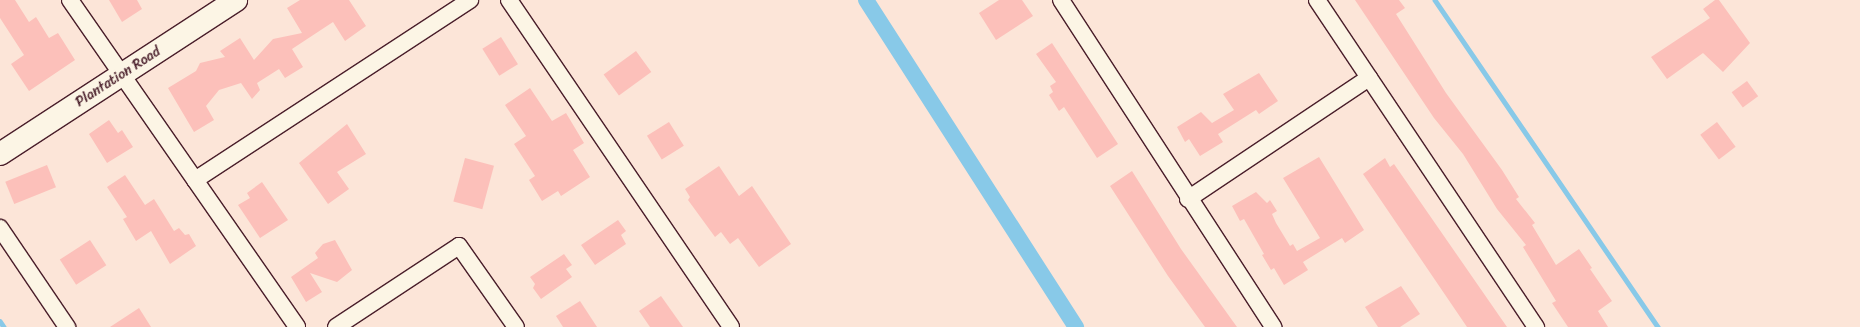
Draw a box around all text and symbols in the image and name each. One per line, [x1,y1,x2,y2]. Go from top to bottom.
street label: Plantation Road [72,43,164,111]

